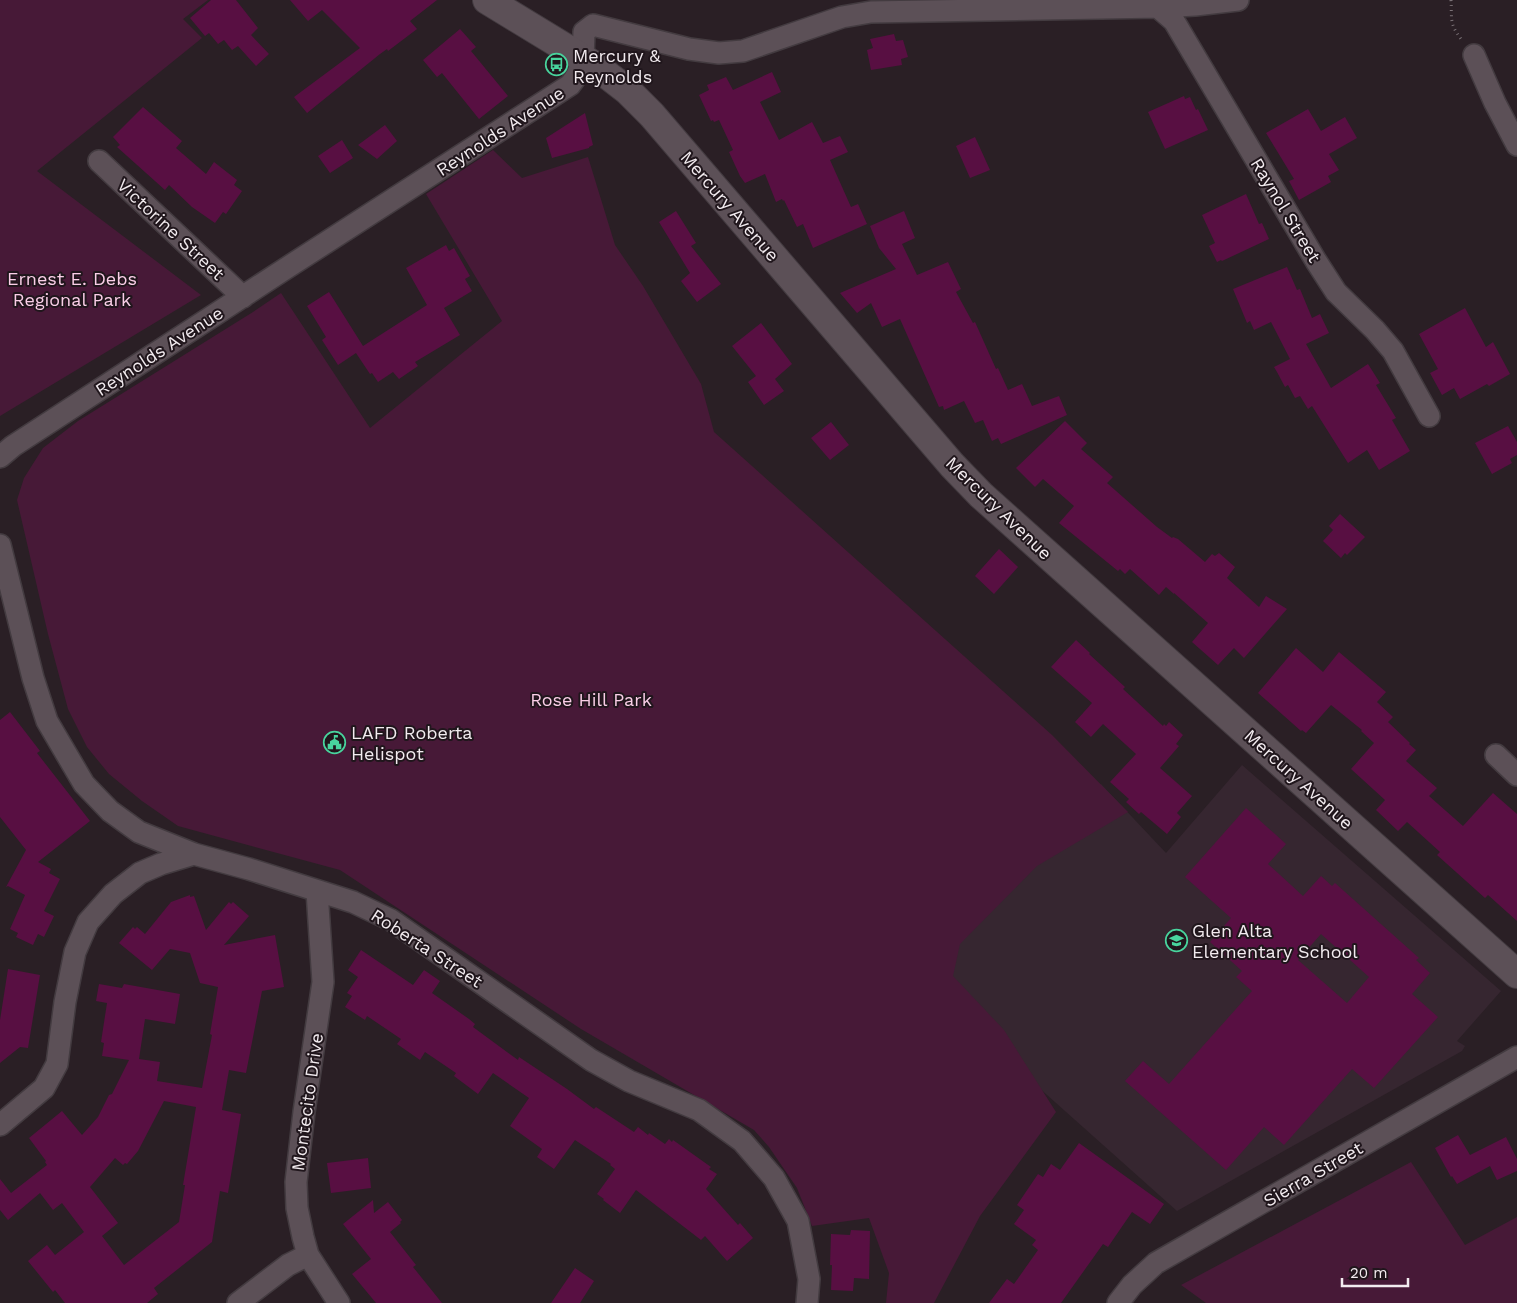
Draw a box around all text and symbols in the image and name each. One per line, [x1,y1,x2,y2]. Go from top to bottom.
place label: Mercury & Reynolds [573,45,661,87]
bus stop icon: Mercury & Reynolds [545,53,569,77]
street label: Reynolds Avenue [432,82,568,180]
street label: Mercury Avenue [676,147,784,265]
street label: Raynol Street [1247,154,1326,266]
street label: Victorine Street [113,174,229,284]
park label: Ernest E. Debs Regional Park [7,268,137,310]
street label: Reynolds Avenue [91,302,227,400]
street label: Mercury Avenue [942,452,1056,564]
park label: Rose Hill Park [530,689,652,710]
place label: LAFD Roberta Helispot [351,722,472,764]
street label: Mercury Avenue [1240,725,1358,833]
public building icon: LAFD Roberta Helispot [323,730,347,754]
street label: Roberta Street [367,904,487,992]
place label: Glen Alta Elementary School [1192,920,1358,962]
school or university icon: Glen Alta Elementary School [1164,928,1188,952]
street label: Montecito Drive [287,1032,327,1172]
street label: Sierra Street [1260,1137,1367,1211]
scale bar [1342,1256,1408,1288]
text: 20 m [1350,1264,1388,1282]

